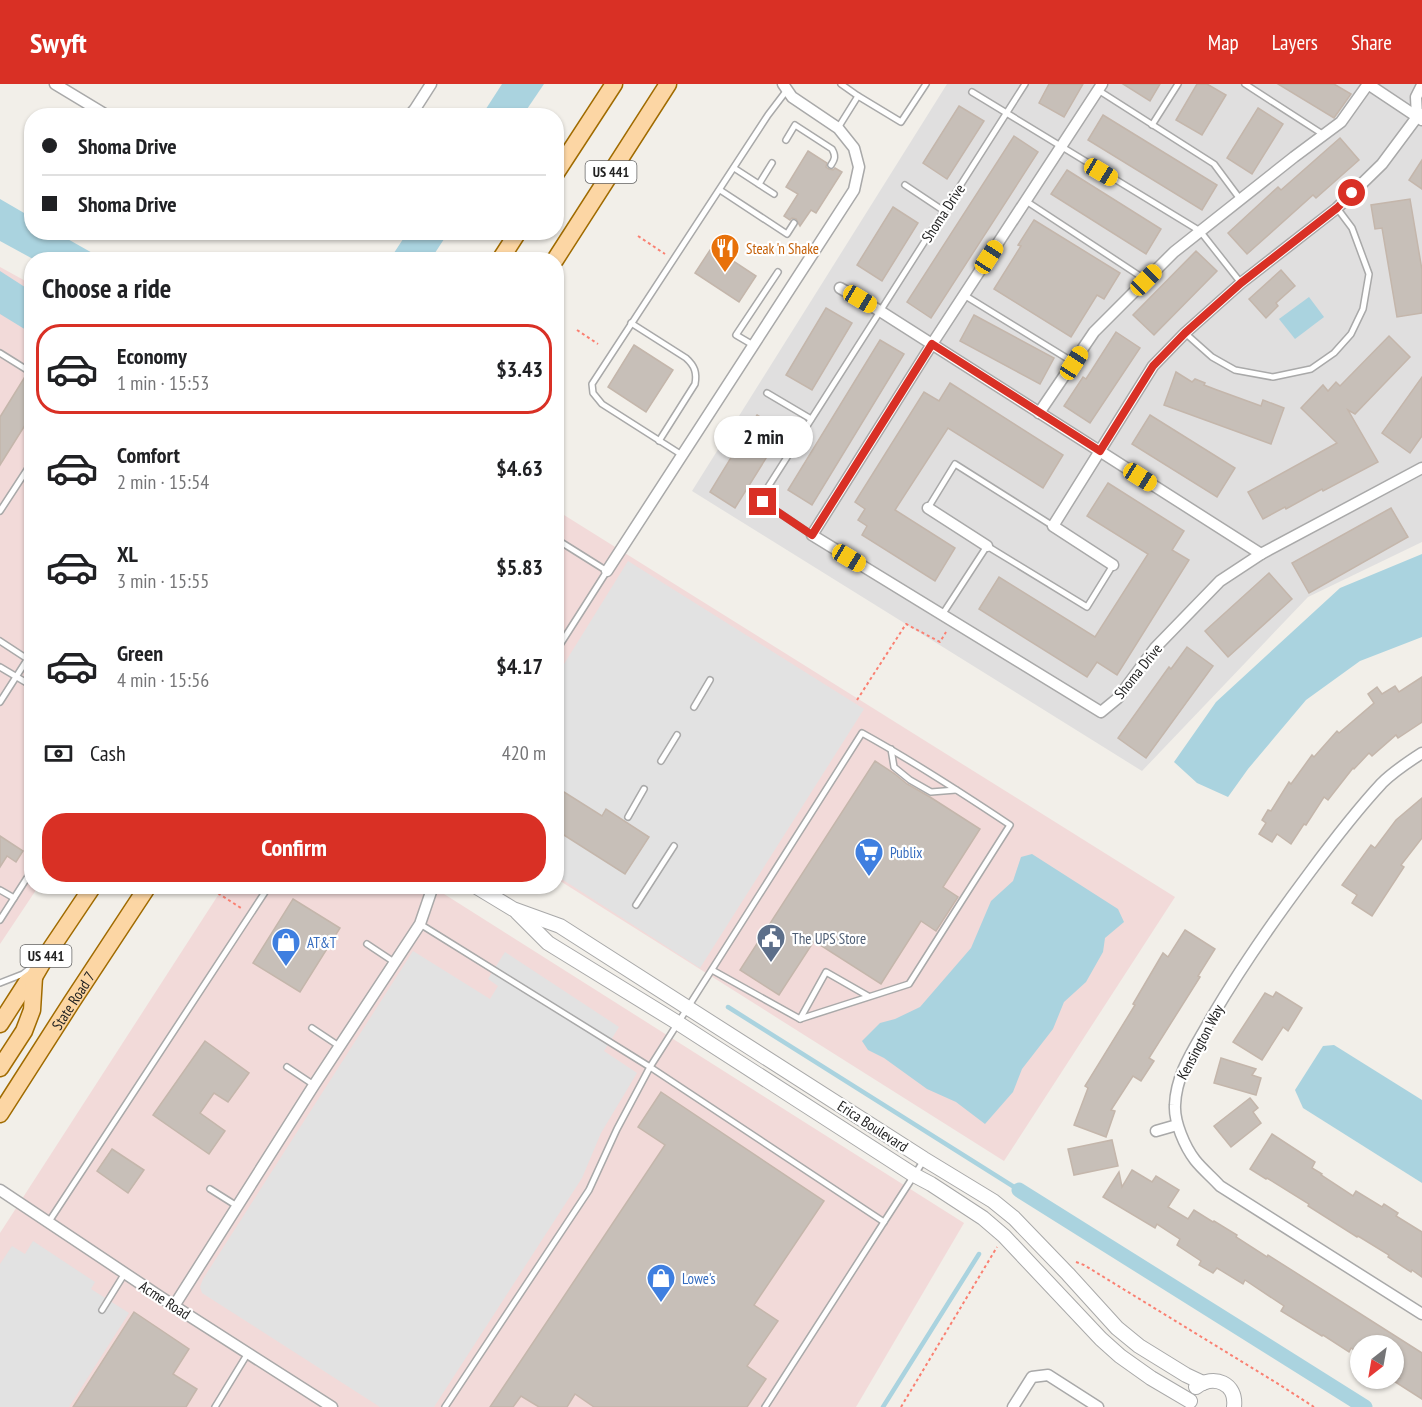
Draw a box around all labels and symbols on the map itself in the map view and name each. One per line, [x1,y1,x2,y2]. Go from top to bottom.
car [1081,155,1121,189]
road number: US 441 [586,161,636,183]
route start [1338,179,1365,206]
street label: Shoma Drive [917,180,969,246]
restaurant icon: Steak 'n Shake [709,232,741,274]
car [972,237,1006,277]
place label: Steak 'n Shake [746,239,819,258]
car [1127,261,1165,299]
car [840,282,880,316]
car [1057,343,1091,383]
callout: 2 min [714,415,813,457]
car [1120,460,1160,494]
route end [749,488,776,515]
car [829,541,869,575]
street label: Shoma Drive [1110,639,1166,703]
supermarket icon: Publix [853,836,885,878]
place label: Publix [890,843,922,862]
public building icon: The UPS Store [755,922,787,964]
shop icon: AT&T [270,926,302,968]
place label: The UPS Store [792,929,866,948]
place label: AT&T [307,933,337,952]
road number: US 441 [20,945,72,967]
street label: State Road 7 [47,968,99,1033]
street label: Kensington Way [1172,1001,1228,1083]
street label: Erica Boulevard [834,1096,912,1156]
shop icon: Lowe's [645,1262,677,1304]
place label: Lowe's [682,1269,716,1288]
street label: Acme Road [136,1277,194,1323]
north arrow [1350,1335,1404,1389]

